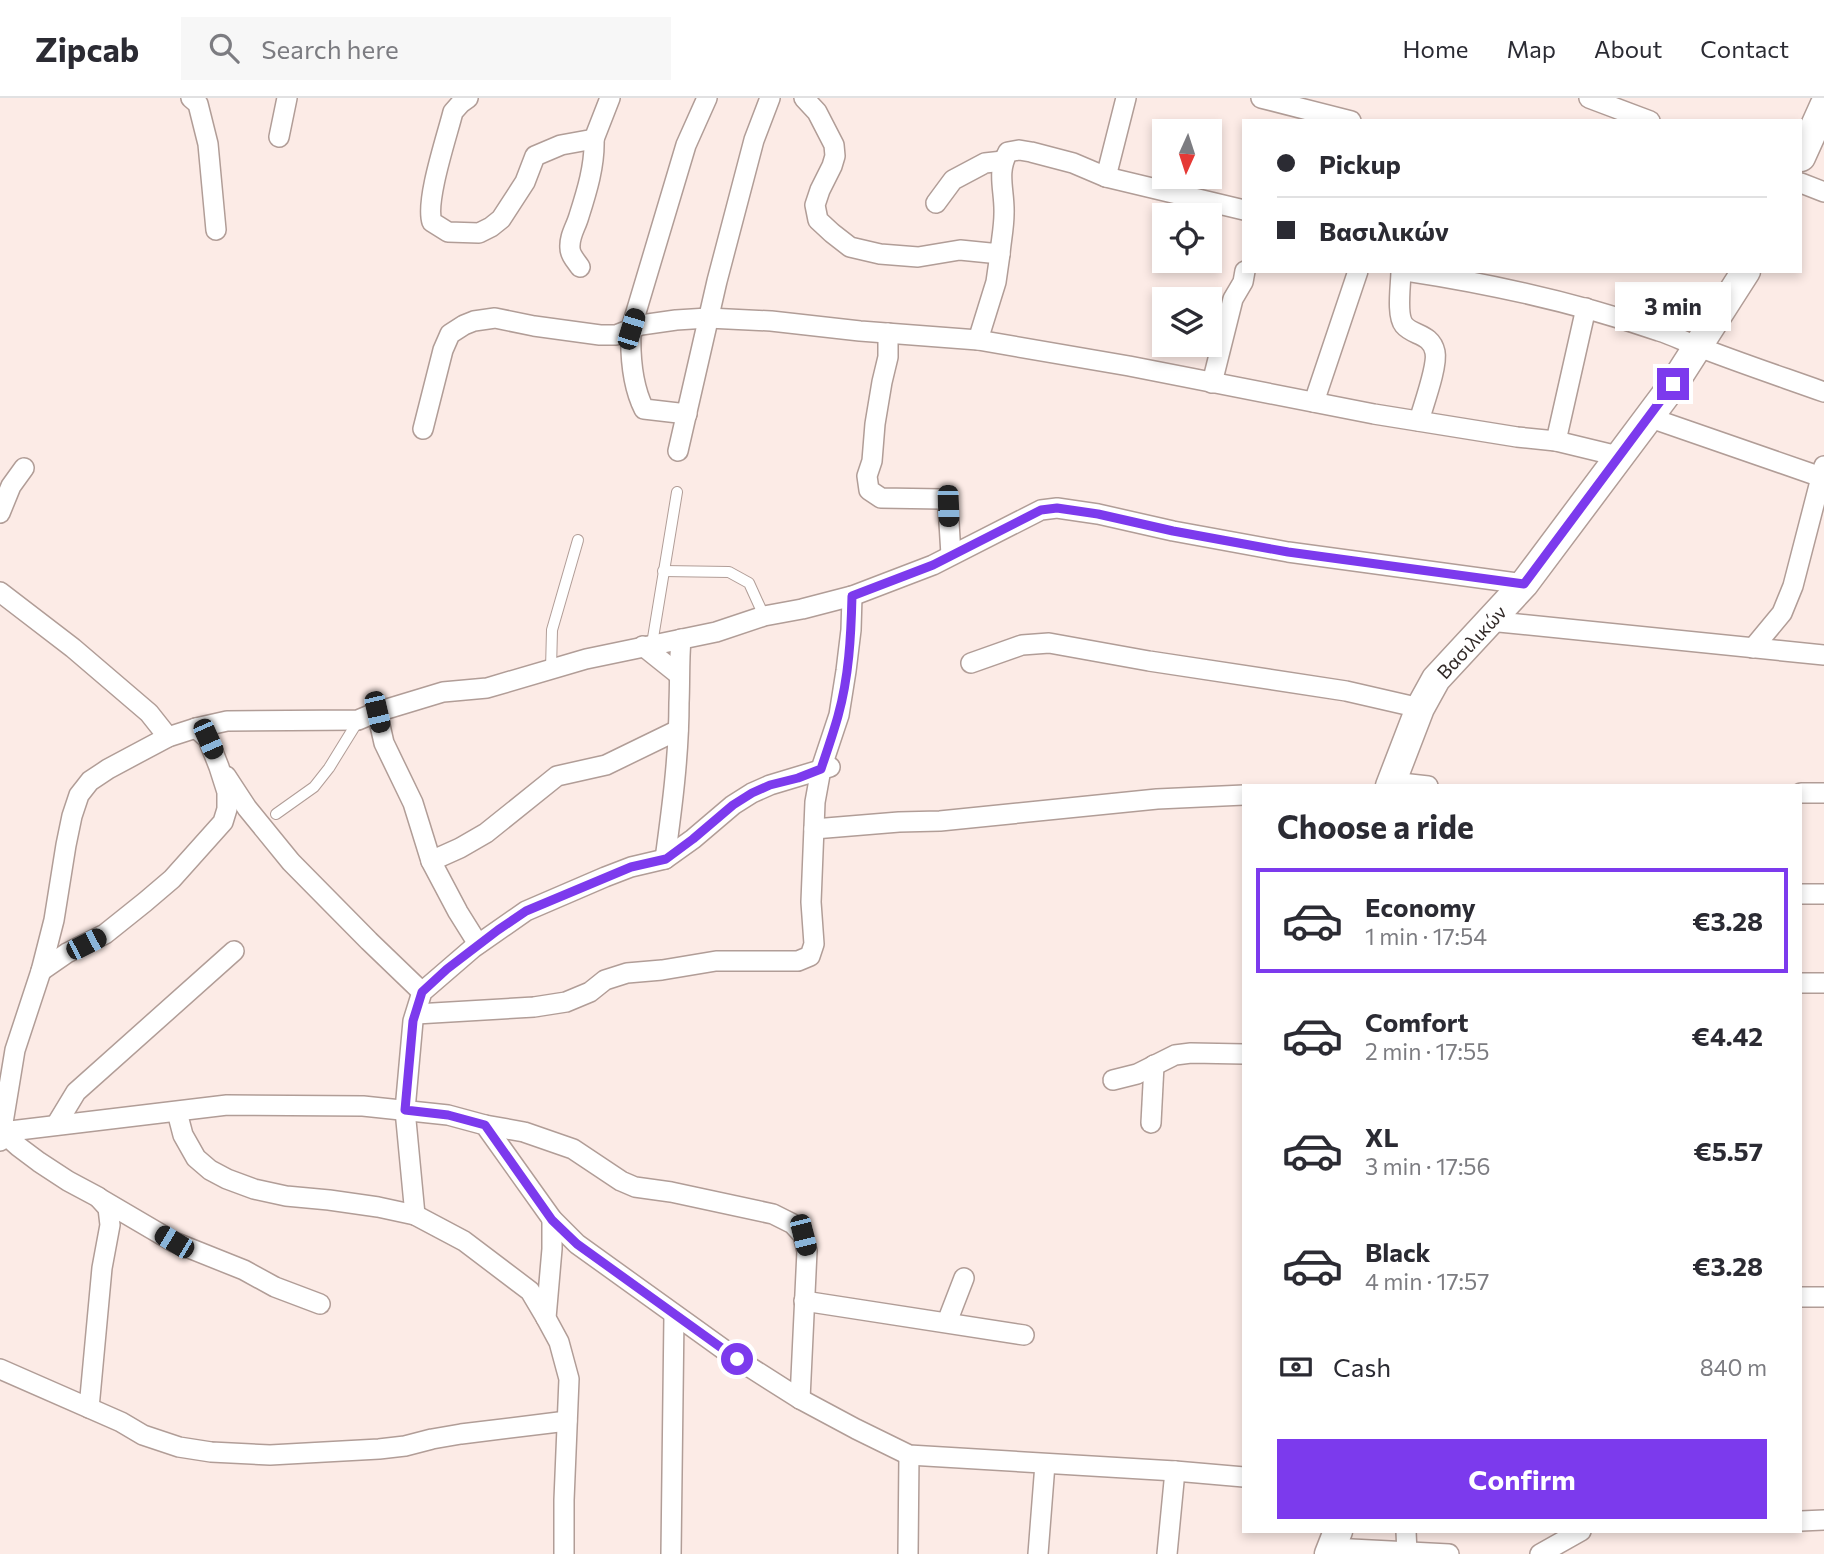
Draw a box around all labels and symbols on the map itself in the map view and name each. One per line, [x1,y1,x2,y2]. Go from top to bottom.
north arrow [1152,119,1222,189]
callout: 3 min [1615,282,1731,331]
car [615,306,648,352]
route end [1657,368,1689,400]
car [937,485,960,527]
street label: Βασιλικών [1431,600,1511,683]
car [363,689,392,735]
car [190,716,227,762]
car [63,925,110,963]
car [788,1212,819,1258]
car [151,1222,198,1262]
route start [721,1343,753,1375]

